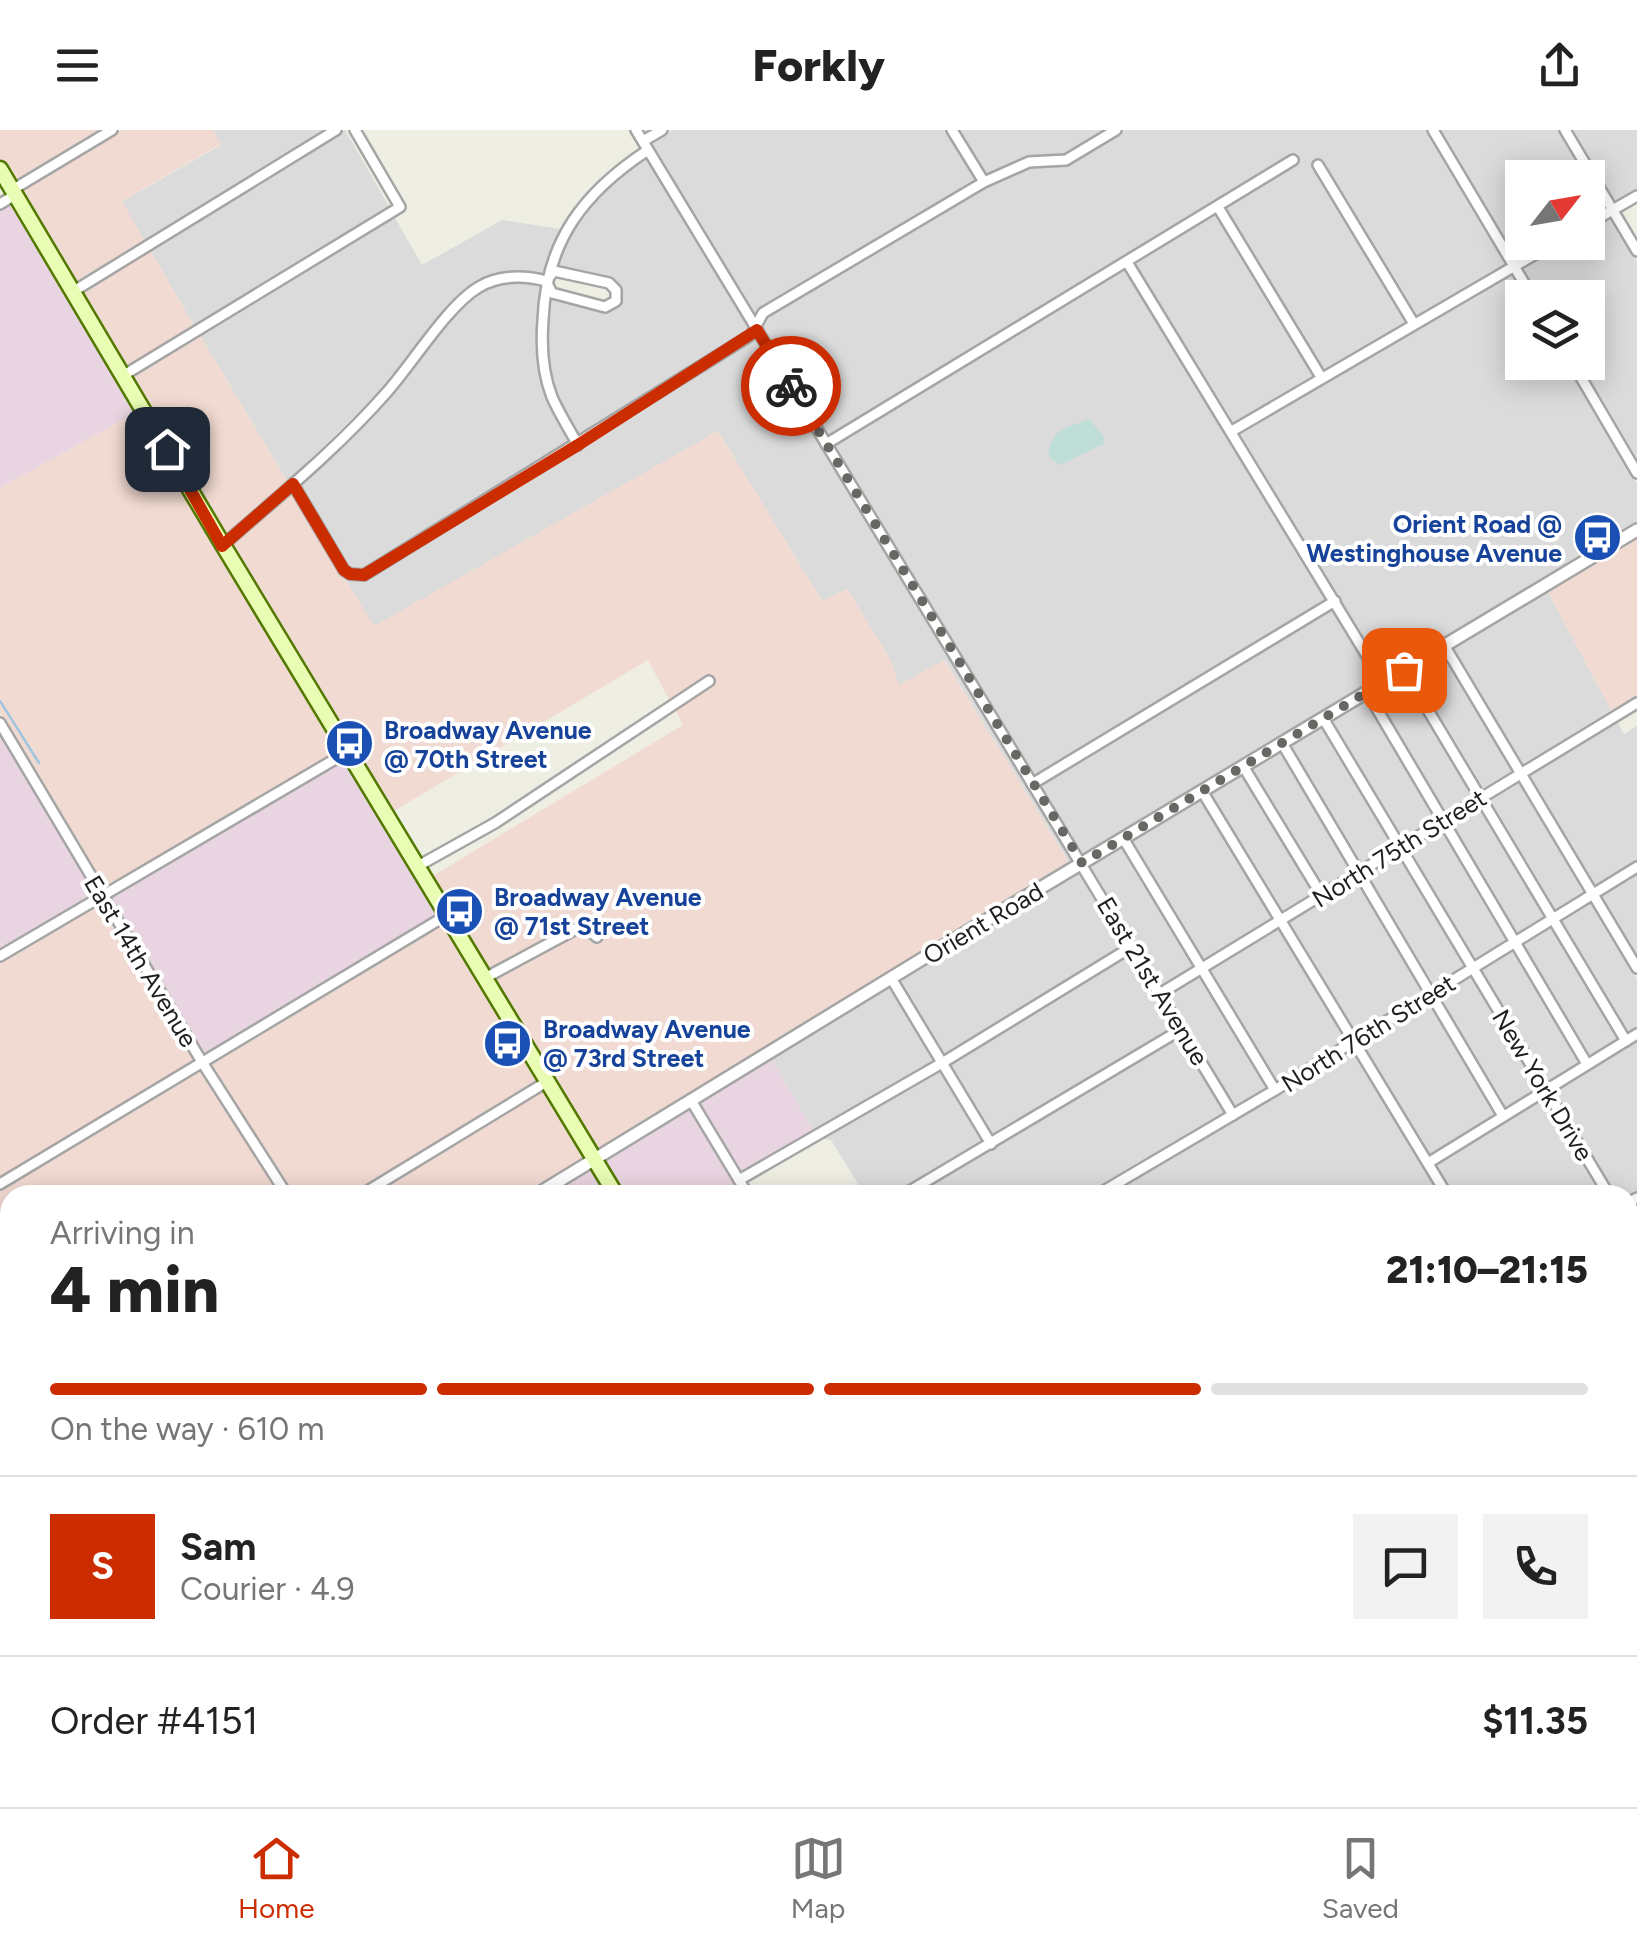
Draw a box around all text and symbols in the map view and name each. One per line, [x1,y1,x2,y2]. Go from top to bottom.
icon: menu [50,38,105,93]
text: Forkly [752,38,885,92]
icon: share [1532,38,1587,93]
north arrow [1505,160,1605,260]
map controls [1505,160,1605,380]
button: layers [1505,280,1605,380]
courier [741,336,841,436]
icon: bike [764,359,819,414]
pin [125,407,210,492]
icon: home [140,422,195,477]
place label: Orient Road @ Westinghouse Avenue [1306,509,1562,568]
bus stop icon: Orient Road @ Westinghouse Avenue [1571,512,1623,564]
pin [1362,628,1447,713]
icon: bag [1377,643,1432,698]
place label: Broadway Avenue @ 70th Street [384,715,592,774]
bus stop icon: Broadway Avenue @ 70th Street [323,718,375,770]
street label: North 75th Street [1307,782,1491,914]
street label: East 14th Avenue [78,870,204,1052]
street label: Orient Road [918,876,1048,970]
place label: Broadway Avenue @ 71st Street [494,882,702,941]
bus stop icon: Broadway Avenue @ 71st Street [433,885,485,937]
street label: East 21st Avenue [1091,891,1215,1071]
street label: North 76th Street [1276,968,1460,1098]
street label: New York Drive [1486,1004,1600,1166]
place label: Broadway Avenue @ 73rd Street [543,1014,751,1073]
bus stop icon: Broadway Avenue @ 73rd Street [482,1017,534,1069]
text: Arriving in [50,1214,195,1252]
text: 21:10–21:15 [1386,1247,1588,1293]
text: 4 min [50,1250,219,1328]
text: On the way · 610 m [50,1410,324,1448]
button: chat [1353,1514,1458,1619]
button: phone [1483,1514,1588,1619]
text: Sam [180,1524,256,1570]
text: S [91,1543,114,1589]
text: Courier · 4.9 [180,1570,355,1608]
text: Order #4151 [50,1698,258,1744]
text: $11.35 [1482,1698,1588,1744]
tab: Home [238,1831,314,1925]
tab: Map [791,1831,846,1925]
tab: Saved [1322,1831,1399,1925]

